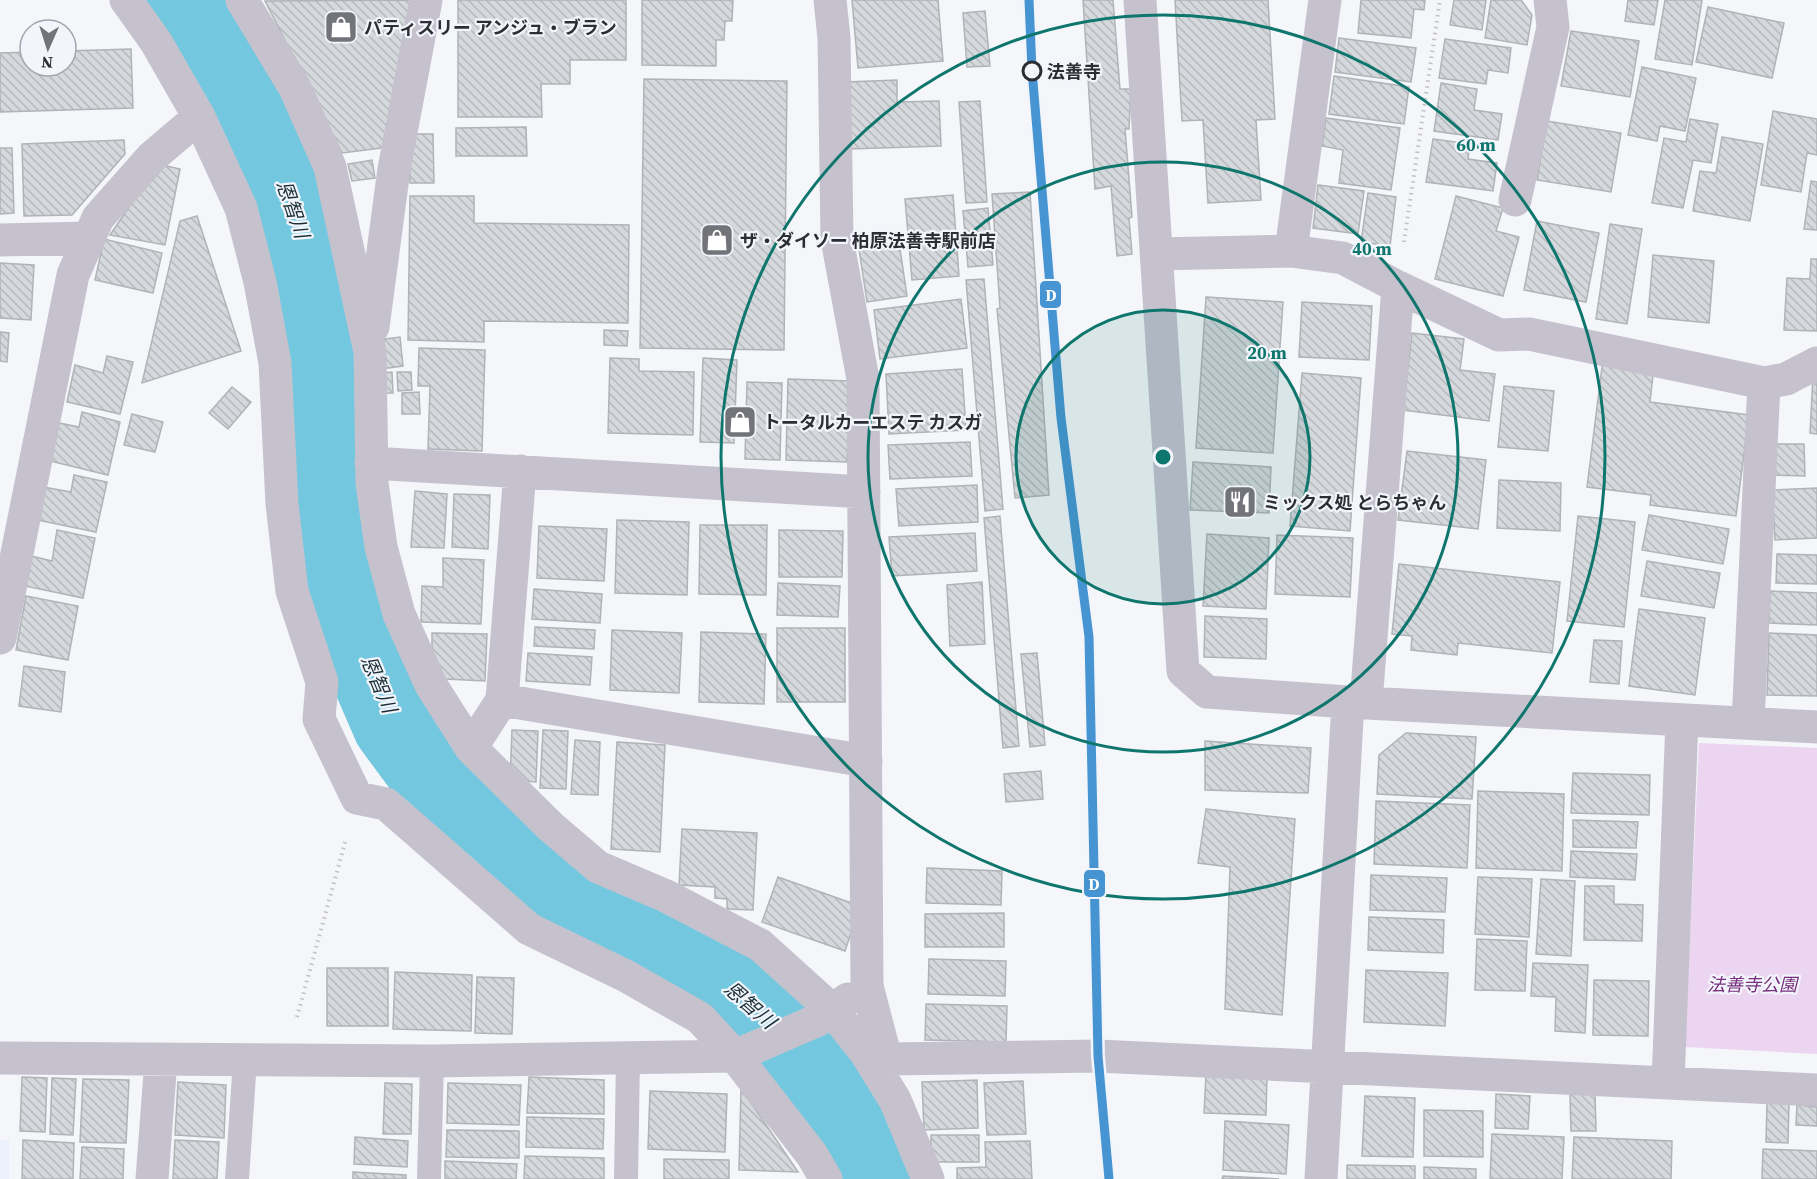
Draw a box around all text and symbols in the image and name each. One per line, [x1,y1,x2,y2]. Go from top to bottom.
shop icon: パティスリー アンジュ・ブラン [323,9,359,45]
place label: パティスリー アンジュ・ブラン [364,15,617,40]
north arrow [18,18,78,78]
text: N [40,52,54,74]
place label: 法善寺 [1047,59,1101,84]
marker: 法善寺 [1022,61,1042,81]
text: 60 m [1456,132,1496,157]
water label: 恩智川 [270,176,317,244]
shop icon: ザ・ダイソー 柏原法善寺駅前店 [699,222,735,258]
place label: ザ・ダイソー 柏原法善寺駅前店 [740,228,996,253]
text: 40 m [1352,236,1392,261]
line badge: D [1039,280,1062,309]
text: D [1045,284,1057,306]
text: 20 m [1247,340,1287,365]
shop icon: トータルカーエステ カスガ [722,404,758,440]
place label: トータルカーエステ カスガ [763,410,982,435]
centre of rings [1153,447,1173,467]
restaurant icon: ミックス処 とらちゃん [1222,484,1258,520]
place label: ミックス処 とらちゃん [1263,490,1446,515]
water label: 恩智川 [354,651,404,719]
line badge: D [1083,869,1106,898]
text: D [1088,873,1100,895]
park label: 法善寺公園 [1707,972,1800,997]
water label: 恩智川 [718,975,783,1037]

